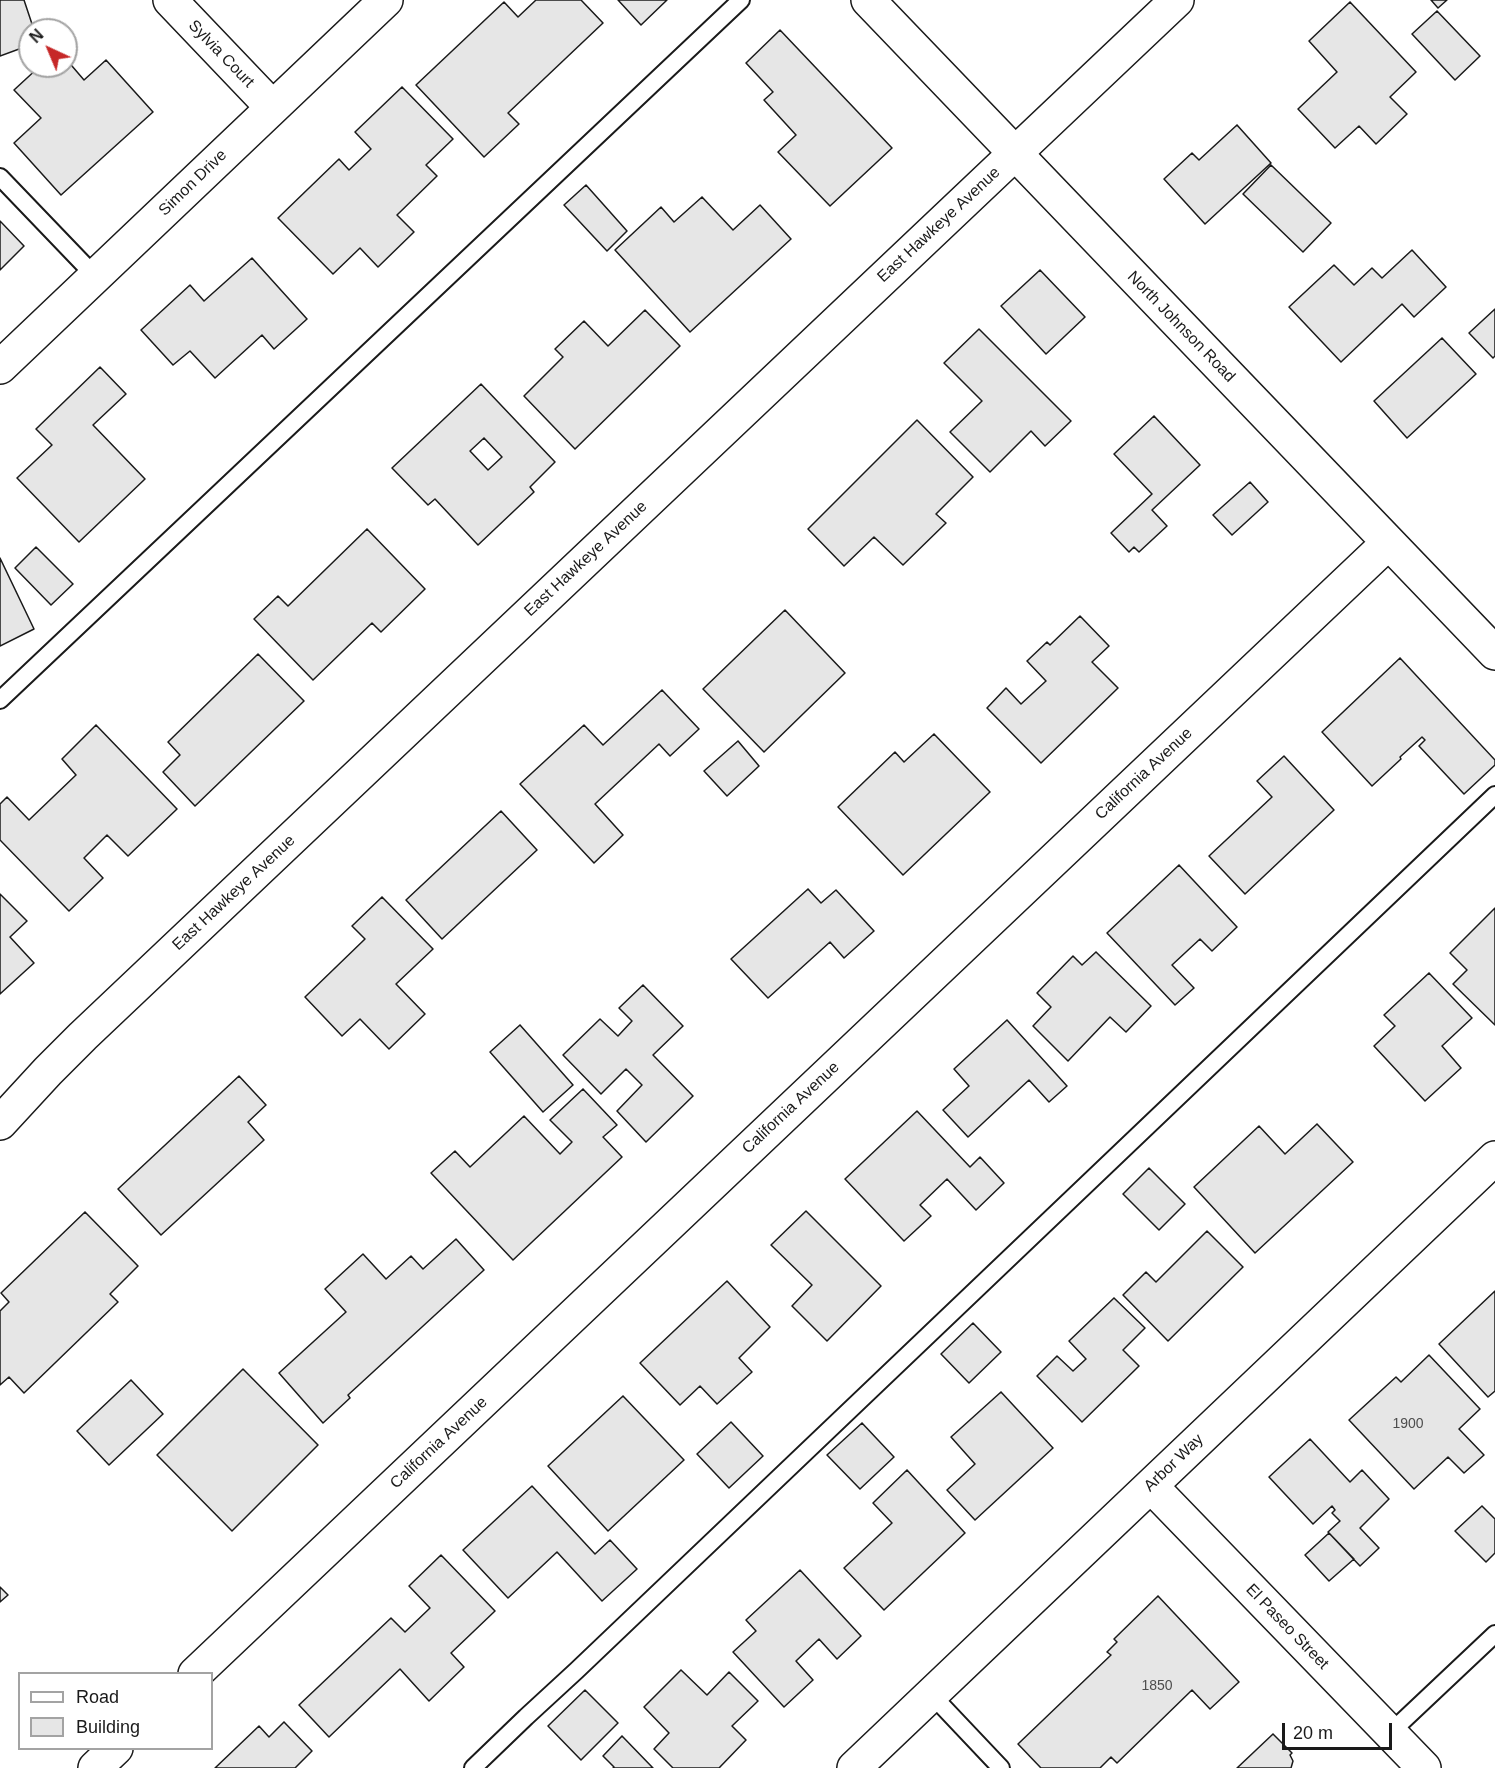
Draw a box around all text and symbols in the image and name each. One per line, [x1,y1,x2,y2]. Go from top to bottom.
street label: Sylvia Court [184,16,258,92]
north arrow [18,18,78,78]
text: N [26,26,47,46]
street label: Simon Drive [155,146,231,220]
street label: East Hawkeye Avenue [874,163,1004,287]
street label: North Johnson Road [1123,268,1239,386]
street label: East Hawkeye Avenue [521,497,651,621]
street label: California Avenue [1091,724,1197,824]
street label: East Hawkeye Avenue [169,831,299,955]
street label: California Avenue [738,1058,844,1158]
street label: California Avenue [386,1393,492,1493]
house number: 1900 [1392,1416,1424,1432]
street label: Arbor Way [1140,1430,1208,1496]
street label: El Paseo Street [1241,1580,1333,1674]
legend [18,1672,213,1750]
house number: 1850 [1141,1678,1173,1694]
text: Road [76,1687,119,1707]
scale bar [1285,1711,1394,1749]
text: Building [76,1717,140,1737]
text: 20 m [1293,1723,1333,1743]

